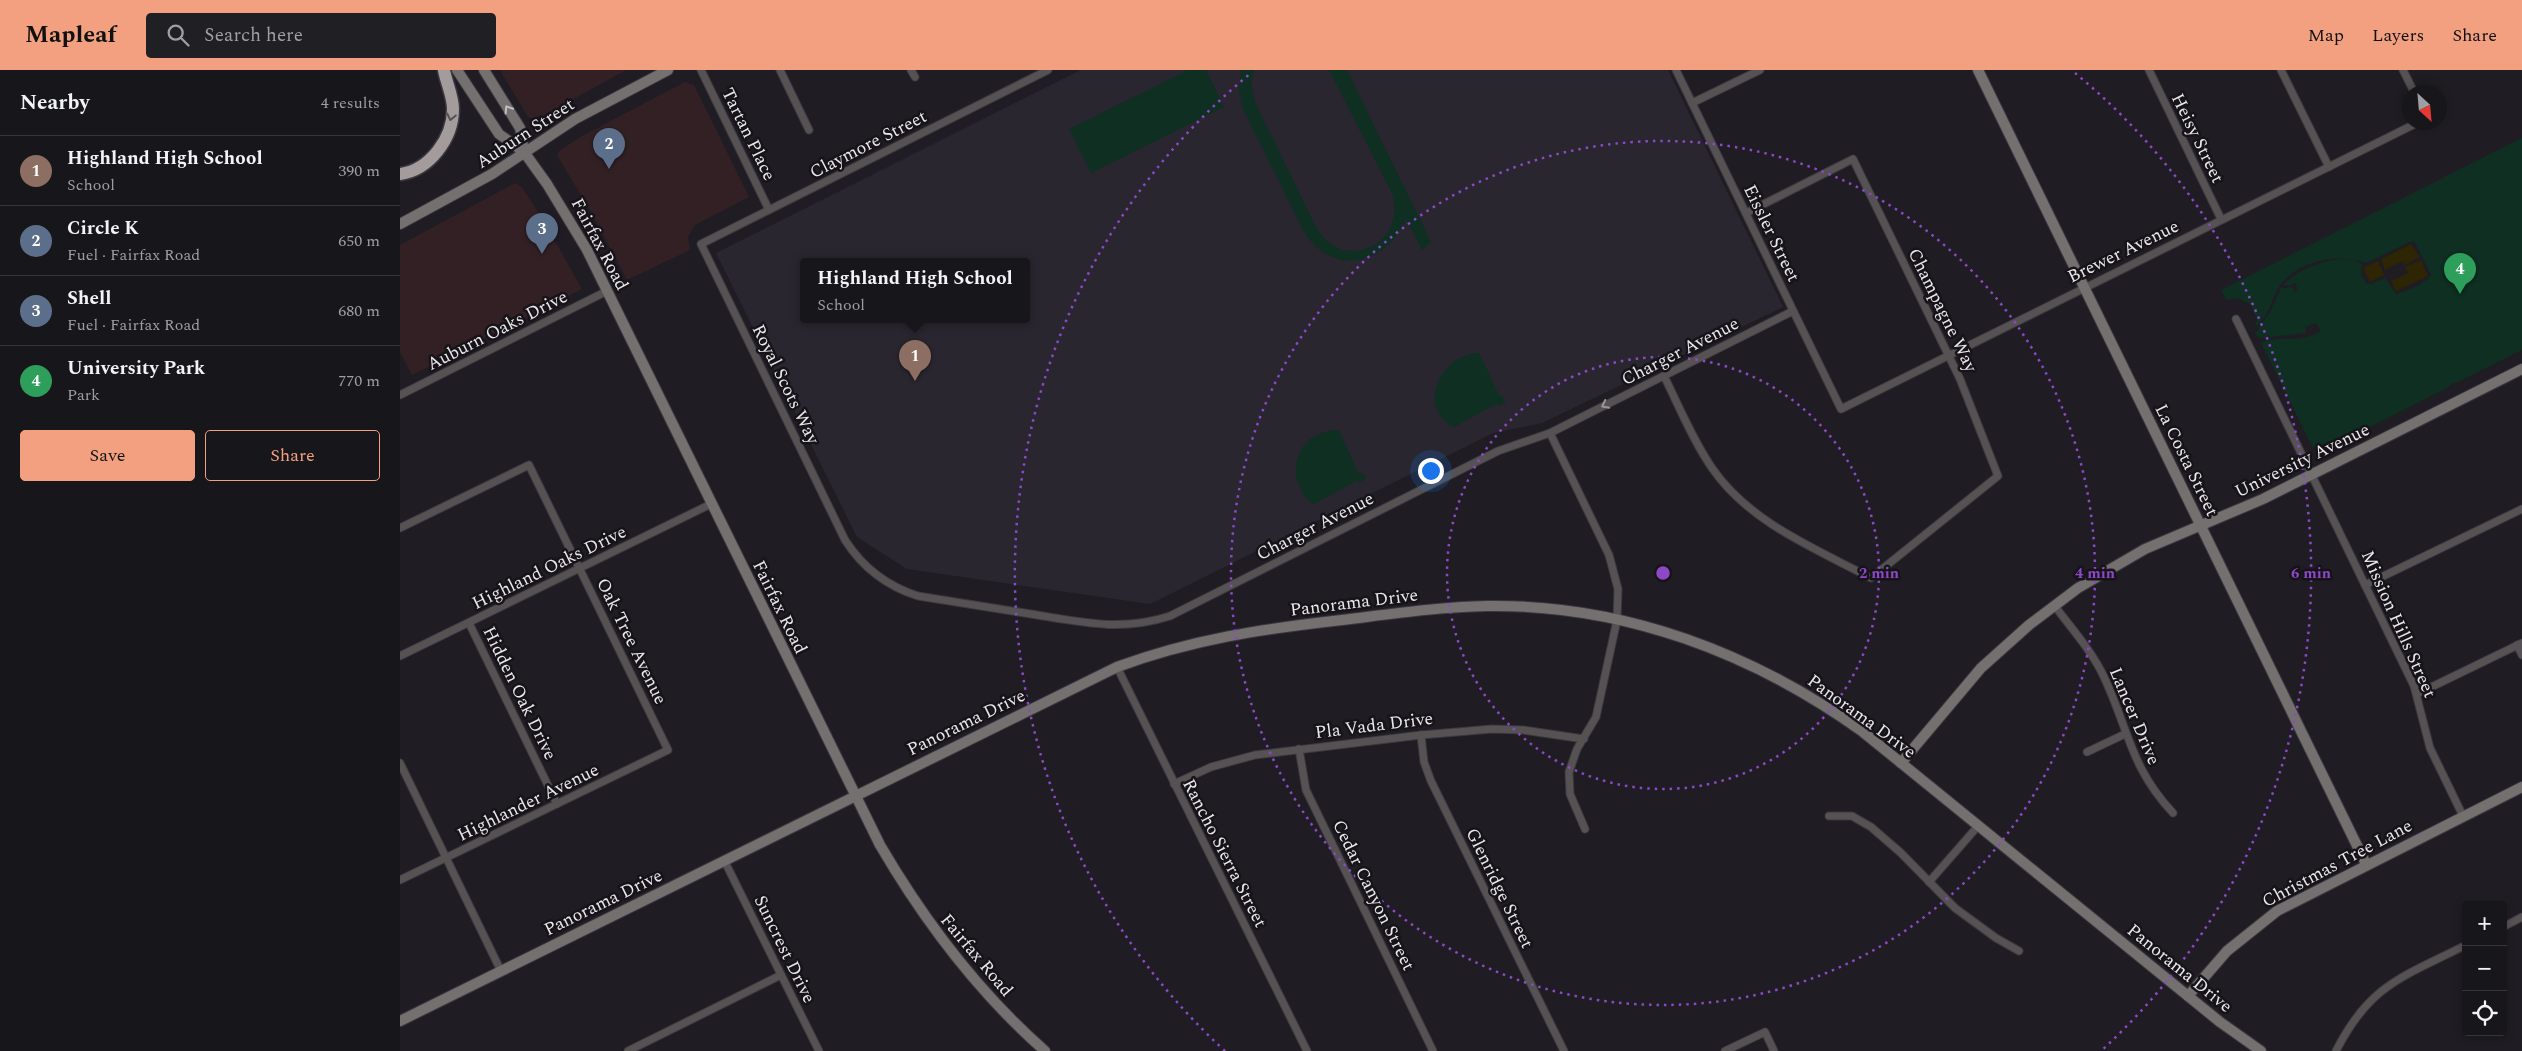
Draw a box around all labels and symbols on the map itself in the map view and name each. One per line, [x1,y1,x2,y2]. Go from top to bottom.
street label: Tartan Place [714,83,783,185]
north arrow [2402,85,2447,130]
street label: Heisy Street [2164,89,2231,188]
street label: Auburn Street [471,91,580,175]
street label: Claymore Street [805,103,932,186]
one-way arrow [505,106,515,115]
one-way arrow [447,113,457,122]
pin: 2 [593,128,625,169]
street label: Eissler Street [1736,180,1807,287]
street label: Fairfax Road [564,193,635,295]
pin: 3 [526,213,558,254]
street label: Brewer Avenue [2063,213,2184,290]
street label: Champagne Way [1901,244,1985,378]
pin: 4 [2444,253,2476,294]
street label: Auburn Oaks Drive [422,283,572,378]
street label: Charger Avenue [1617,310,1744,393]
street label: Royal Scots Way [745,320,827,450]
pin: 1 [899,340,931,381]
one-way arrow [1601,399,1610,409]
street label: La Costa Street [2148,399,2225,521]
street label: University Avenue [2230,416,2374,505]
your location [1418,458,1444,484]
street label: Charger Avenue [1252,485,1379,568]
street label: Highland Oaks Drive [467,518,631,617]
street label: Mission Hills Street [2354,546,2443,702]
street label: Fairfax Road [745,556,814,659]
text: 2 min [1859,562,1899,585]
text: 4 min [2075,562,2115,585]
text: 6 min [2291,562,2331,585]
centre of rings [1654,564,1672,582]
street label: Oak Tree Avenue [589,573,674,709]
street label: Panorama Drive [1288,581,1420,624]
street label: Hidden Oak Drive [475,622,564,765]
street label: Lancer Drive [2102,663,2167,769]
street label: Panorama Drive [1802,668,1922,765]
street label: Panorama Drive [902,682,1030,763]
street label: Pla Vada Drive [1313,705,1435,746]
street label: Highlander Avenue [453,756,604,849]
street label: Rancho Sierra Street [1175,774,1274,932]
street label: Christmas Tree Lane [2257,812,2417,915]
street label: Cedar Canyon Street [1325,815,1422,975]
street label: Glenridge Street [1459,823,1540,953]
street label: Panorama Drive [539,862,667,943]
street label: Suncrest Drive [747,891,822,1008]
street label: Fairfax Road [934,908,1020,1003]
street label: Panorama Drive [2121,917,2238,1019]

